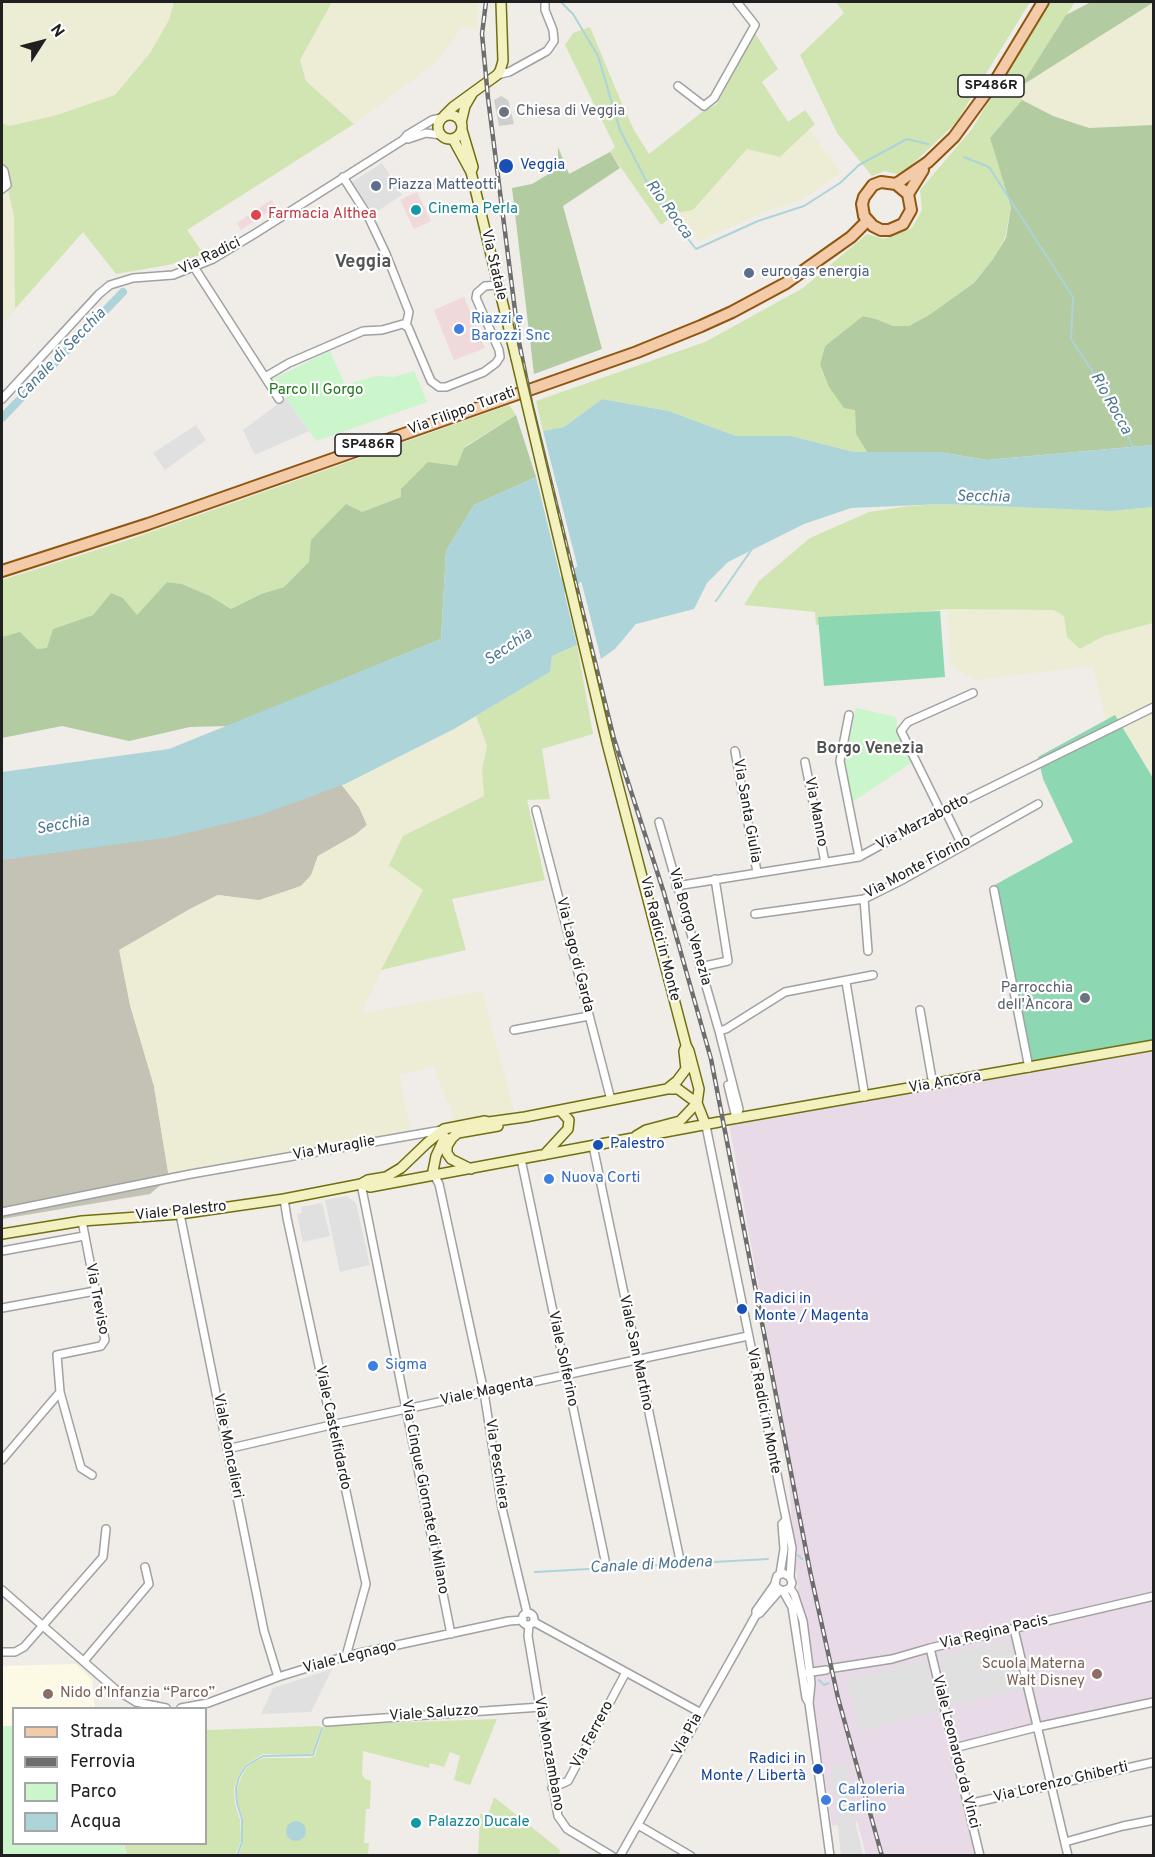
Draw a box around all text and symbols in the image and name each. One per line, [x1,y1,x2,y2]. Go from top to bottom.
north arrow [12,12,72,72]
text: N [45,21,68,42]
road number: SP486R [958,75,1024,97]
place label: Chiesa di Veggia [516,103,625,121]
marker: Chiesa di Veggia [497,105,511,119]
marker: Veggia [497,157,515,175]
place label: Veggia [520,157,565,175]
place label: Piazza Matteotti [388,177,497,195]
water label: Rio Rocca [640,177,696,243]
marker: Piazza Matteotti [369,179,383,193]
place label: Cinema Perla [428,201,518,219]
marker: Cinema Perla [409,203,423,217]
place label: Farmacia Althea [268,206,377,224]
marker: Farmacia Althea [249,208,263,222]
street label: Via Statale [476,228,510,302]
street label: Via Radici [176,234,244,280]
district label: Veggia [335,252,391,274]
place label: eurogas energia [761,264,869,282]
marker: eurogas energia [742,266,756,280]
water label: Canale di Secchia [13,305,111,405]
place label: Riazzi e Barozzi Snc [471,311,550,346]
marker: Riazzi e Barozzi Snc [452,322,466,336]
water label: Rio Rocca [1085,370,1135,438]
park label: Parco Il Gorgo [269,382,363,400]
street label: Via Filippo Turati [406,384,518,440]
road number: SP486R [335,434,401,456]
water label: Secchia [956,488,1010,508]
water label: Secchia [481,625,537,671]
district label: Borgo Venezia [816,740,924,760]
street label: Via Santa Giulia [728,758,764,864]
street label: Via Manno [799,776,831,848]
street label: Via Marzabotto [874,791,972,855]
water label: Secchia [35,812,91,840]
street label: Via Monte Fiorino [862,832,974,904]
street label: Via Borgo Venezia [664,866,714,988]
street label: Via Radici in Monte [635,875,683,1003]
street label: Via Lago di Garda [551,896,597,1014]
place label: Parrocchia dell'Àncora [997,980,1073,1015]
marker: Parrocchia dell'Àncora [1078,991,1092,1005]
street label: Via Ancora [907,1068,983,1098]
street label: Via Muraglie [291,1133,377,1165]
place label: Palestro [610,1136,665,1154]
marker: Palestro [591,1138,605,1152]
place label: Nuova Corti [561,1170,640,1188]
marker: Nuova Corti [542,1172,556,1186]
street label: Viale Palestro [134,1198,228,1226]
street label: Via Treviso [80,1262,112,1336]
place label: Radici in Monte / Magenta [754,1291,869,1326]
street label: Viale San Martino [614,1293,656,1413]
marker: Radici in Monte / Magenta [735,1302,749,1316]
street label: Viale Solferino [543,1309,581,1409]
street label: Via Radici in Monte [742,1346,784,1476]
place label: Sigma [385,1357,427,1375]
marker: Sigma [366,1359,380,1373]
street label: Viale Castelfidardo [310,1364,354,1492]
street label: Viale Magenta [439,1373,535,1411]
street label: Viale Moncalieri [208,1392,246,1500]
street label: Via Cinque Giornate di Milano [396,1398,452,1596]
street label: Via Peschiera [480,1418,512,1510]
water label: Canale di Modena [589,1553,713,1579]
street label: Via Regina Pacis [938,1612,1050,1654]
street label: Viale Legnago [301,1638,399,1678]
place label: Scuola Materna Walt Disney [982,1656,1085,1691]
marker: Scuola Materna Walt Disney [1090,1667,1104,1681]
street label: Viale Leonardo da Vinci [927,1673,983,1831]
place label: Nido d’Infanzia “Parco” [60,1685,215,1703]
marker: Nido d’Infanzia “Parco” [41,1687,55,1701]
street label: Via Monzambano [529,1695,567,1813]
street label: Via Ferrero [568,1698,618,1772]
street label: Viale Saluzzo [389,1702,479,1726]
legend [12,1707,207,1845]
street label: Via Pia [669,1710,707,1760]
text: Strada [70,1721,123,1744]
text: Ferrovia [70,1751,135,1774]
place label: Radici in Monte / Libertà [701,1751,806,1786]
street label: Via Lorenzo Ghiberti [992,1759,1130,1807]
marker: Radici in Monte / Libertà [811,1762,825,1776]
text: Parco [70,1781,116,1804]
place label: Calzoleria Carlino [838,1782,905,1817]
marker: Calzoleria Carlino [819,1793,833,1807]
text: Acqua [70,1811,121,1834]
place label: Palazzo Ducale [428,1814,530,1832]
marker: Palazzo Ducale [409,1816,423,1830]

